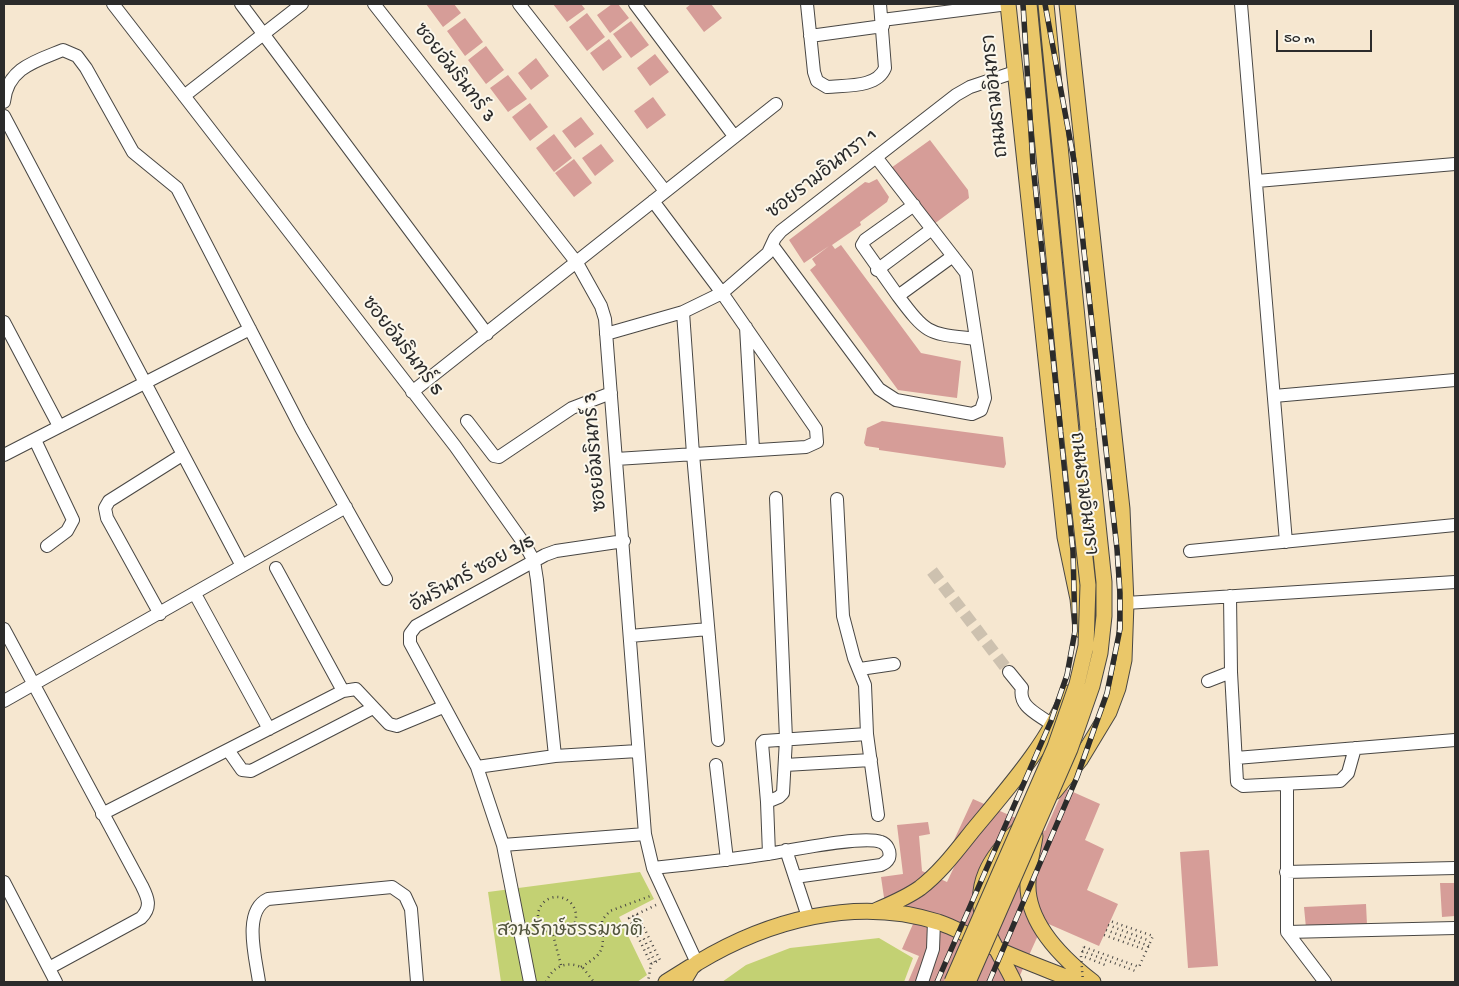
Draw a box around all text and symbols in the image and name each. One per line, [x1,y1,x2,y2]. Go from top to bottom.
street label: ซอยอัมรินทร์ 3 [407,20,499,128]
scale bar [1279,20,1375,52]
text: 50 m [1284,30,1315,48]
street label: ถนนรามอินทรา [979,33,1015,159]
street label: ซอยรามอินทรา 1 [763,125,883,225]
street label: ซอยอัมรินทร์ 5 [355,293,447,401]
street label: ซอยอัมรินทร์ 3 [580,391,614,513]
street label: ถนนรามอินทรา [1063,431,1101,557]
street label: อัมรินทร์ ซอย 3/5 [407,531,539,619]
park label: สวนรักษ์ธรรมชาติ [497,921,643,943]

